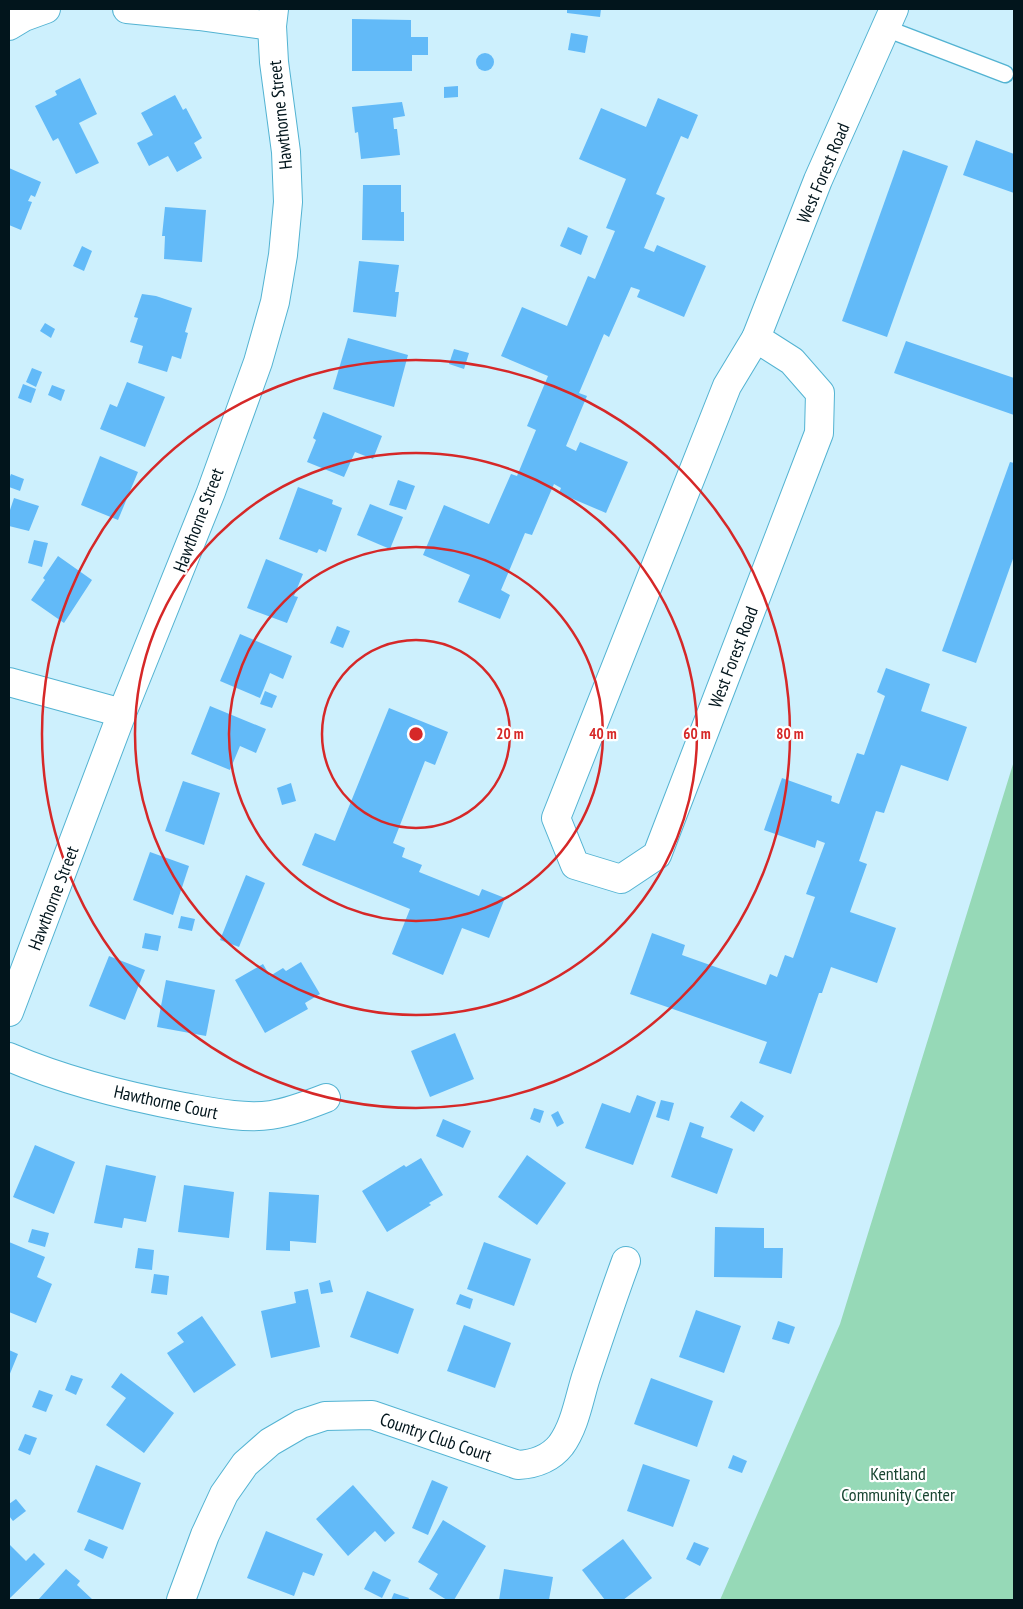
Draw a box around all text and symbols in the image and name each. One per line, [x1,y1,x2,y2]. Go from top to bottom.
street label: Hawthorne Street [263,59,297,171]
street label: West Forest Road [792,119,854,227]
street label: Hawthorne Street [168,465,228,575]
street label: West Forest Road [703,603,763,711]
text: 20 m [496,724,524,743]
text: 40 m [589,724,617,743]
text: 60 m [683,724,711,743]
text: 80 m [776,724,804,743]
centre of rings [407,725,425,743]
street label: Hawthorne Street [23,843,83,953]
street label: Hawthorne Court [112,1080,220,1124]
street label: Country Club Court [377,1407,495,1467]
park label: Kentland Community Center [841,1462,955,1506]

